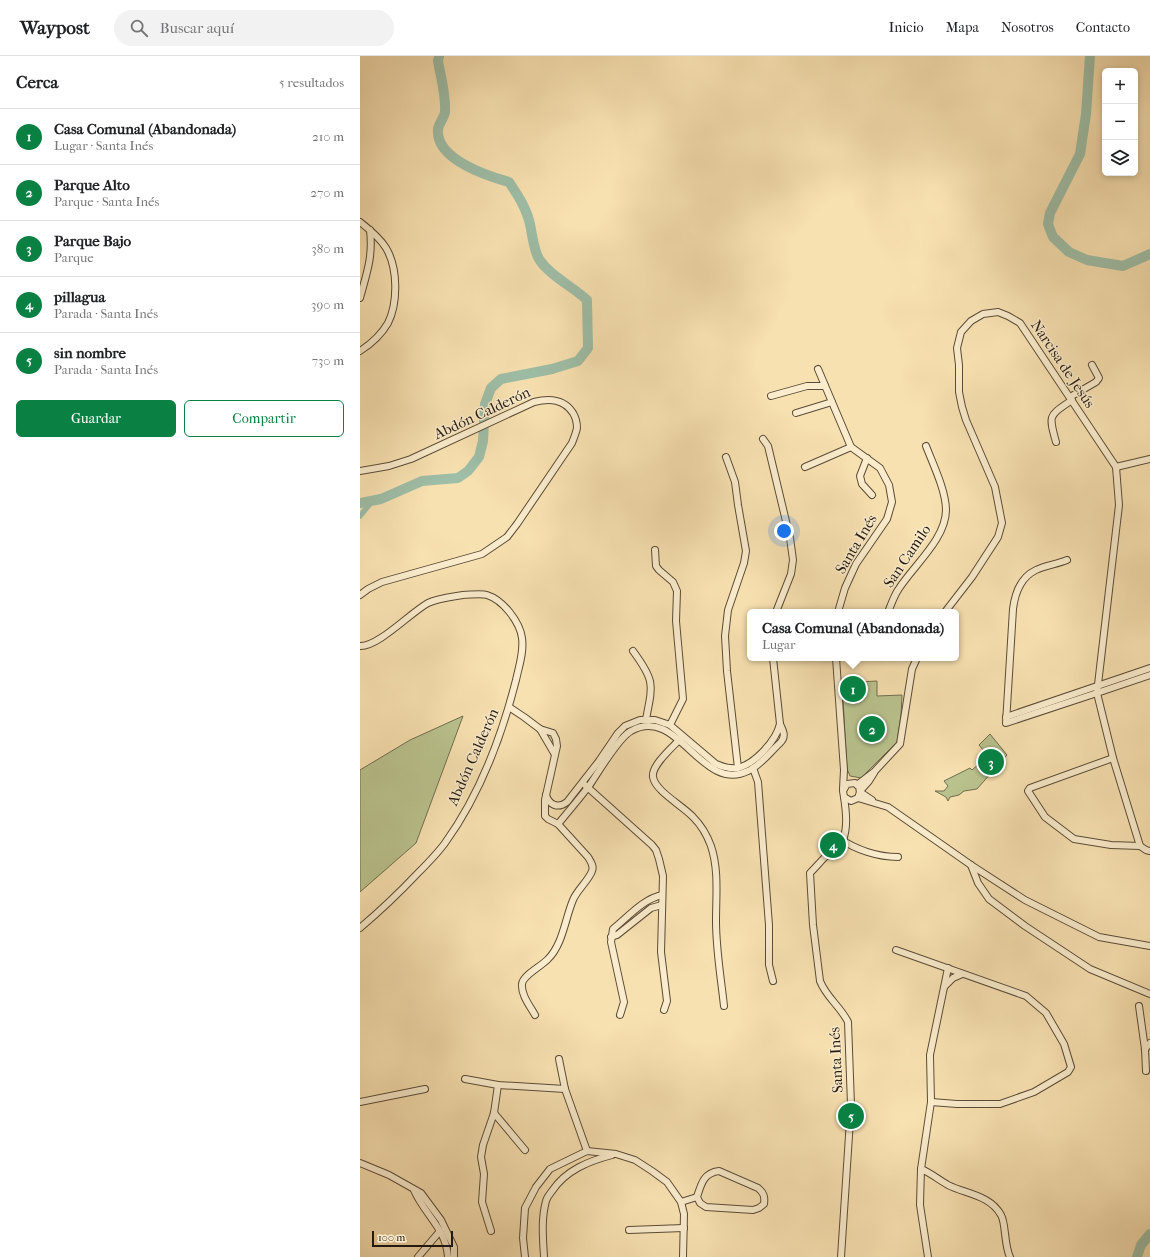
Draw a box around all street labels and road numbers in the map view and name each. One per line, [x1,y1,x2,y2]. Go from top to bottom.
street label: Narcisa de Jesús [1027,317,1099,412]
street label: Abdón Calderón [430,383,533,444]
street label: Santa Inés [831,511,881,577]
street label: San Camilo [879,521,935,591]
street label: Abdón Calderón [443,705,503,809]
street label: Santa Inés [825,1026,847,1094]

